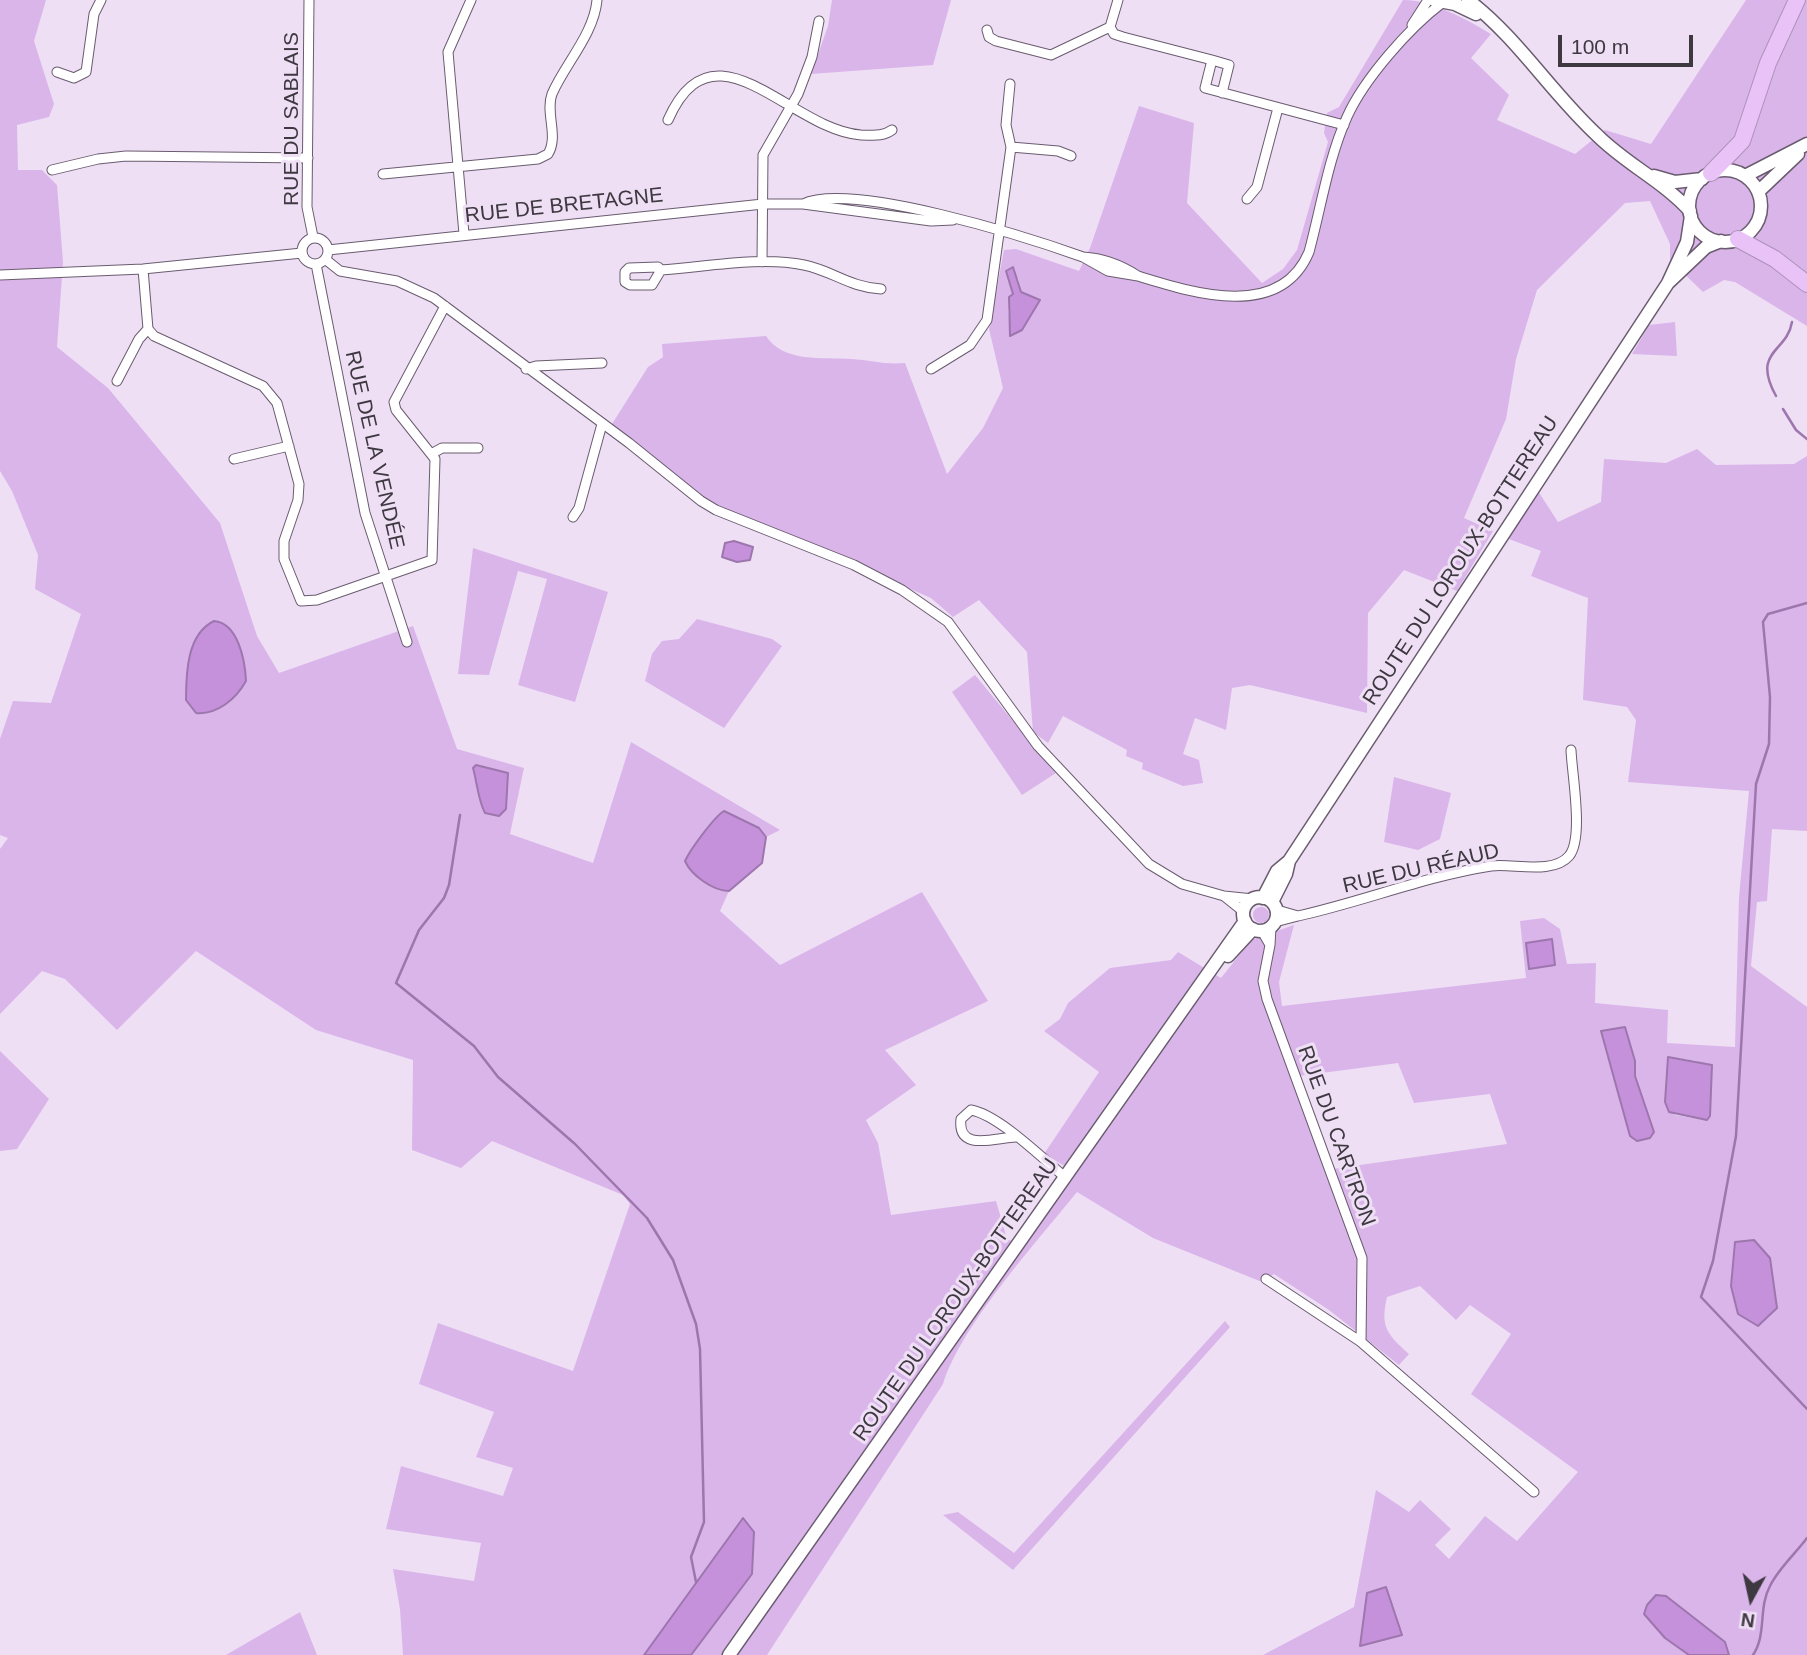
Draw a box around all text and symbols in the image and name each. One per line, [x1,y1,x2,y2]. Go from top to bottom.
scale bar [1562,21,1697,65]
street label: RUE DU SABLAIS [279,32,305,206]
text: 100 m [1571,35,1629,58]
street label: RUE DE BRETAGNE [464,183,664,229]
street label: RUE DE LA VENDÉE [339,348,409,552]
street label: ROUTE DU LOROUX-BOTTEREAU [1358,412,1564,710]
street label: RUE DU RÉAUD [1340,839,1502,899]
street label: RUE DU CARTRON [1292,1043,1380,1229]
street label: ROUTE DU LOROUX-BOTTEREAU [848,1154,1064,1446]
north arrow [1716,1564,1786,1634]
text: N [1740,1609,1756,1632]

